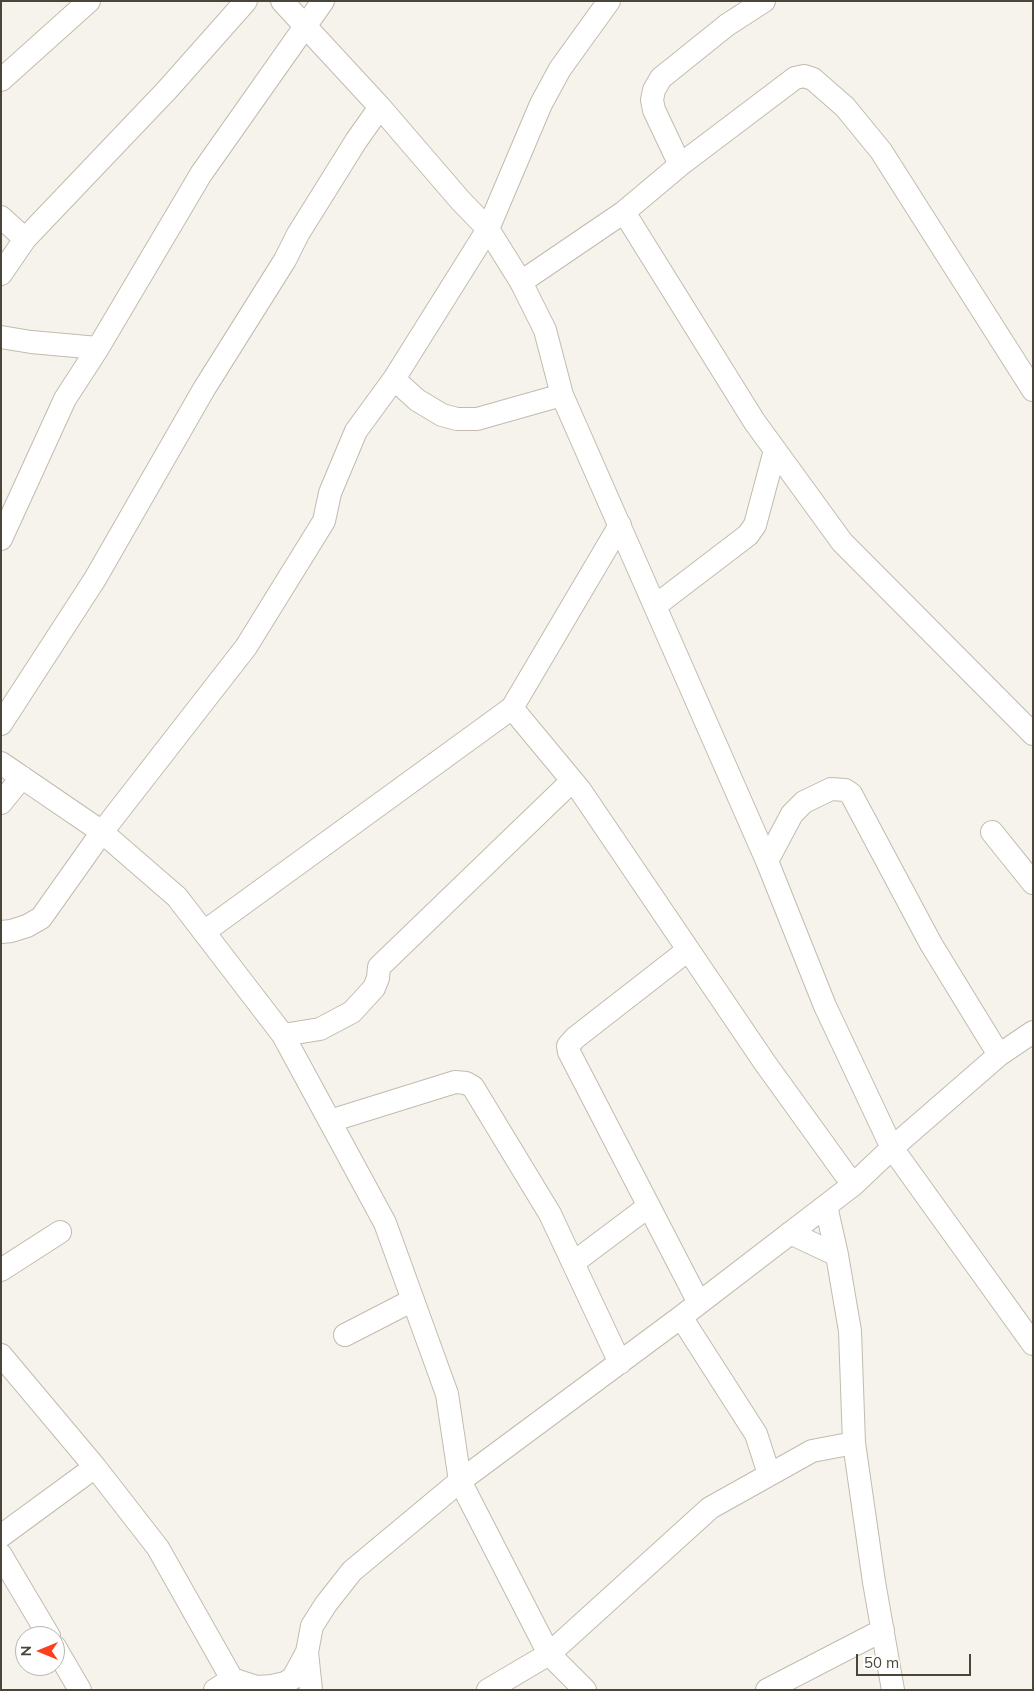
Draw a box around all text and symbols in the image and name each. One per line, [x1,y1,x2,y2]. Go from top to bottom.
north arrow [15,1626,65,1676]
scale bar [859,1644,974,1676]
text: N [17,1646,35,1656]
text: 50 m [864,1653,899,1672]

